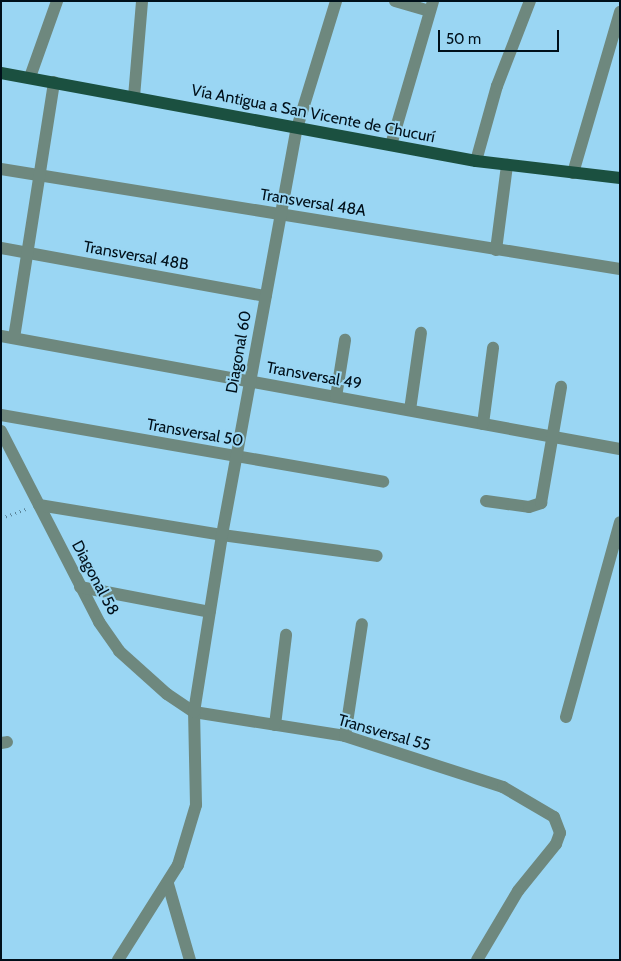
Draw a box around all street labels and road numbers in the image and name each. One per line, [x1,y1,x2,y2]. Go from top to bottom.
street label: Vía Antigua a San Vicente de Chucurí [190,81,436,147]
street label: Transversal 48A [259,185,367,221]
street label: Transversal 48B [82,237,190,275]
street label: Diagonal 60 [222,309,256,395]
street label: Transversal 49 [265,358,363,394]
street label: Transversal 50 [145,415,245,451]
street label: Diagonal 58 [67,537,123,619]
street label: Transversal 55 [336,711,432,755]

